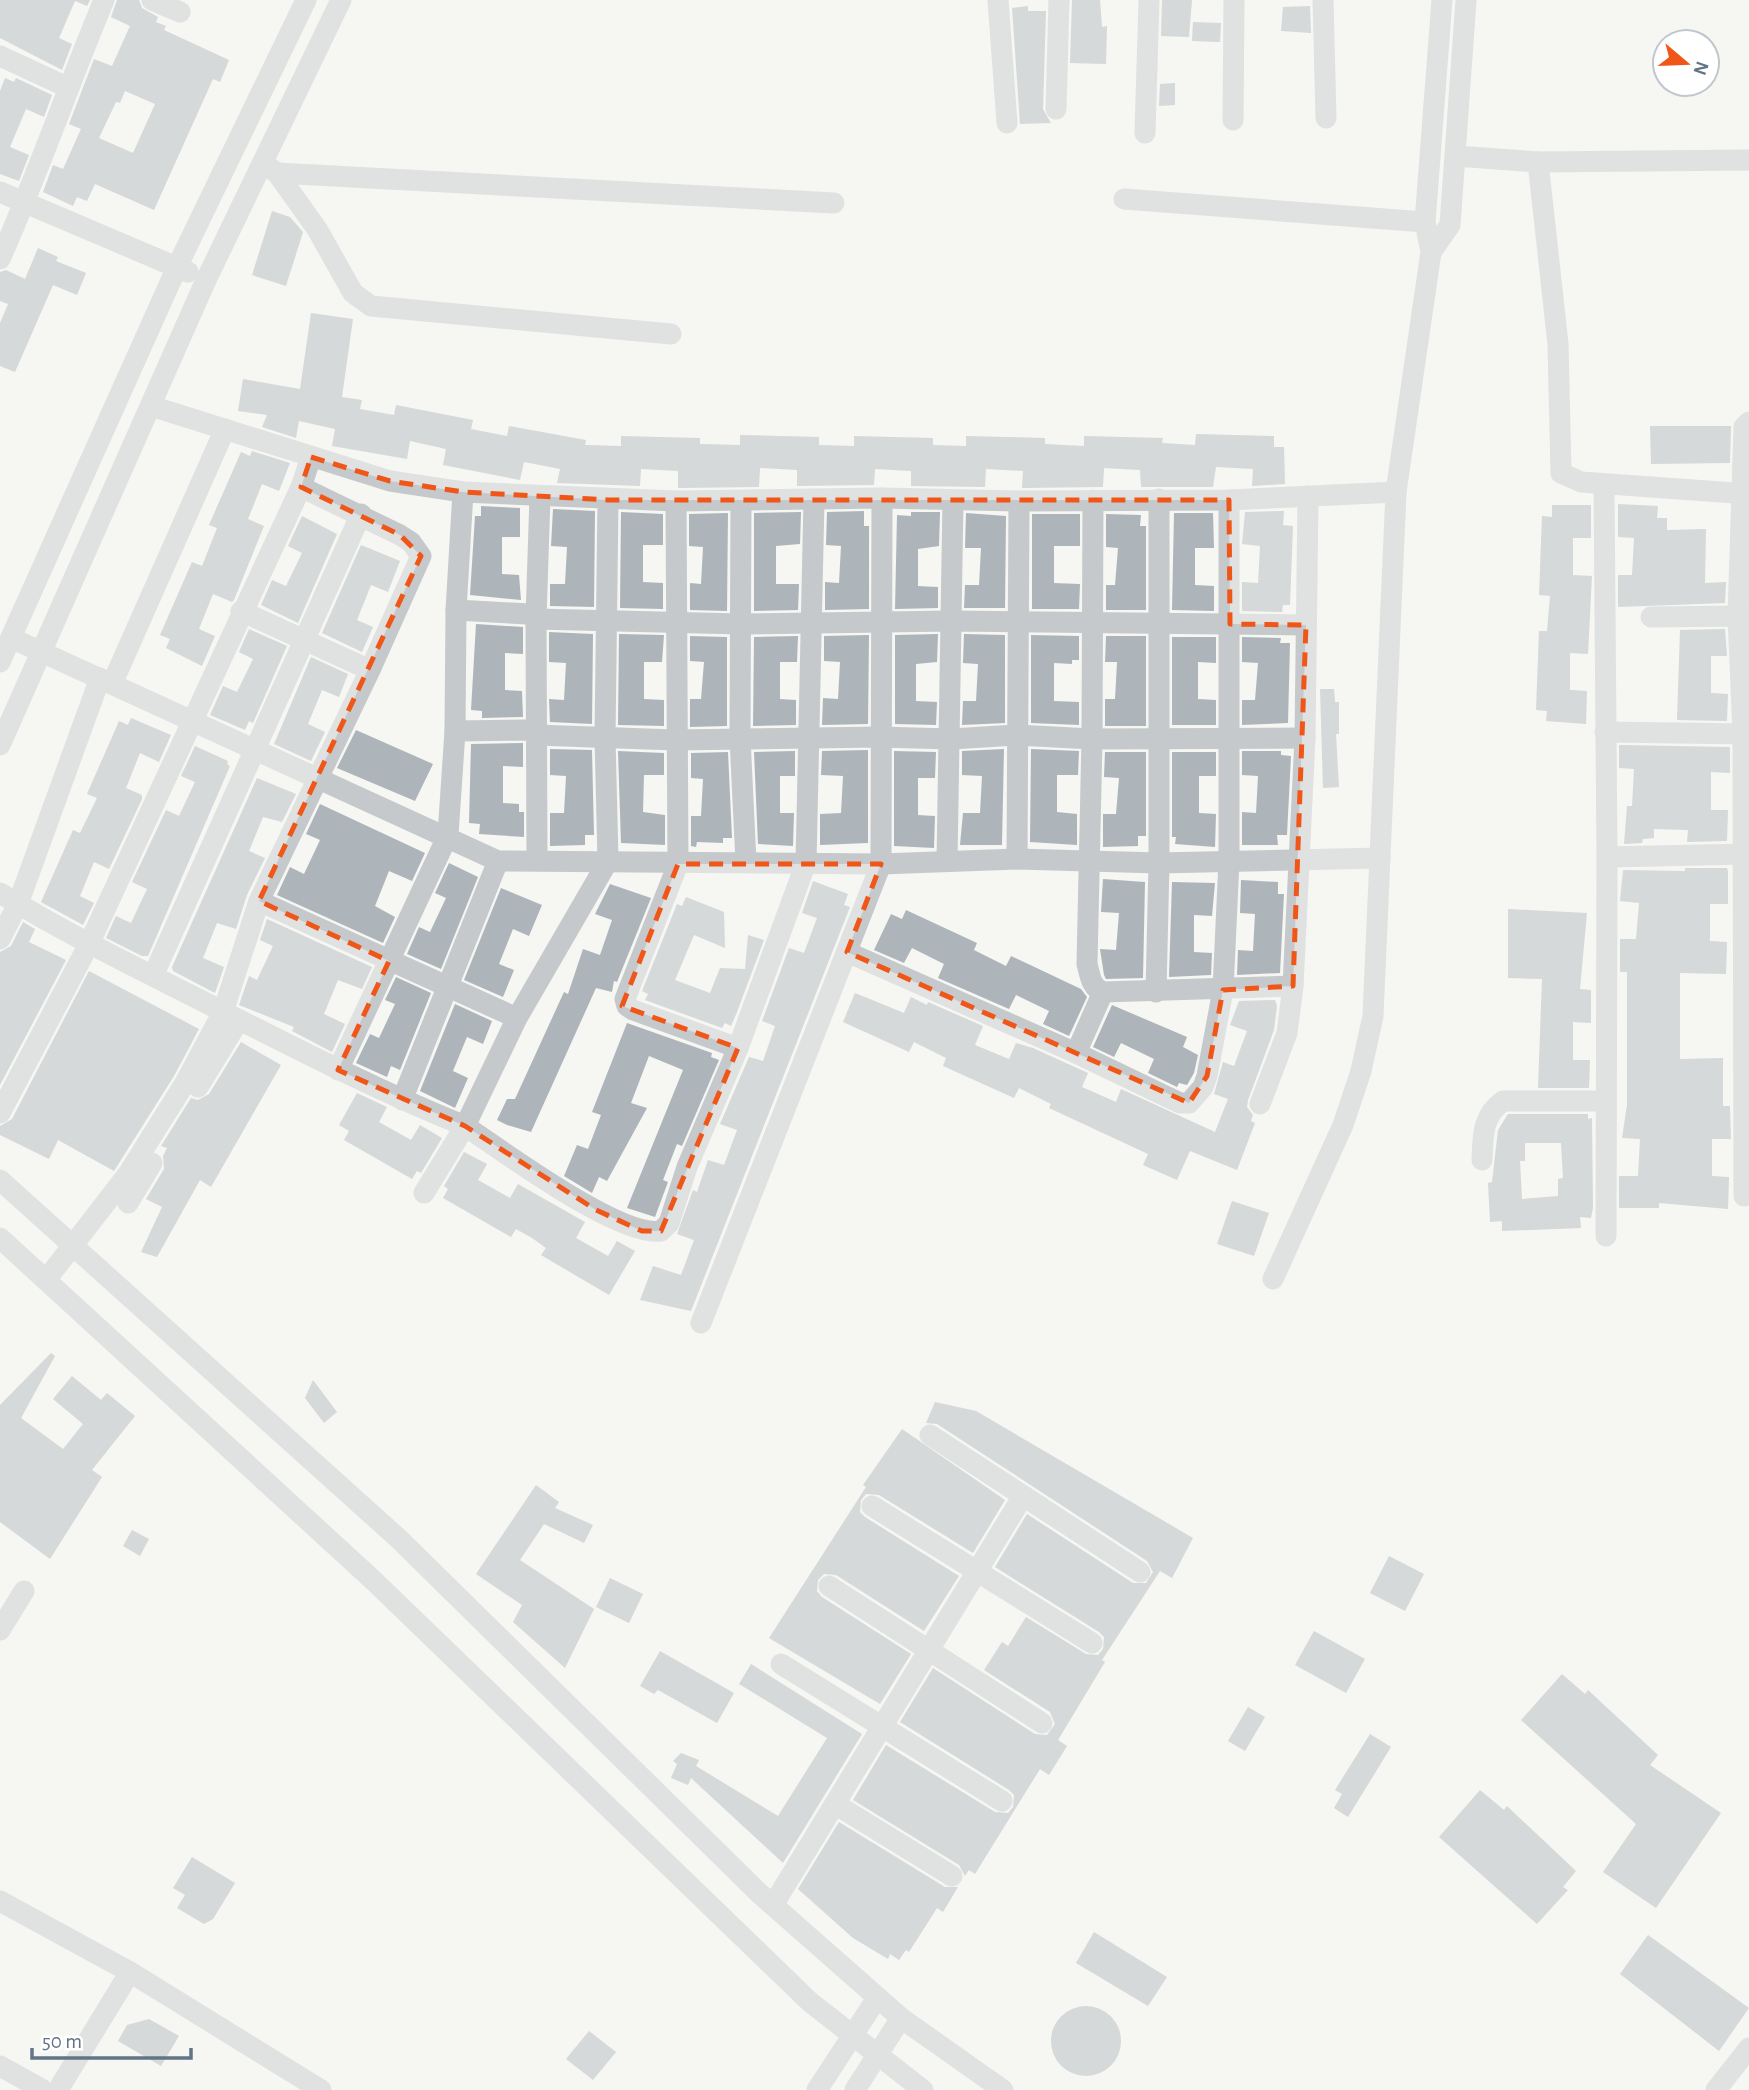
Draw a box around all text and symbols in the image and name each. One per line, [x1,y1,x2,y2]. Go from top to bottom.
north arrow [1651,28,1721,98]
text: N [1690,59,1712,77]
scale bar [32,2016,191,2060]
text: 50 m [42,2031,82,2052]

